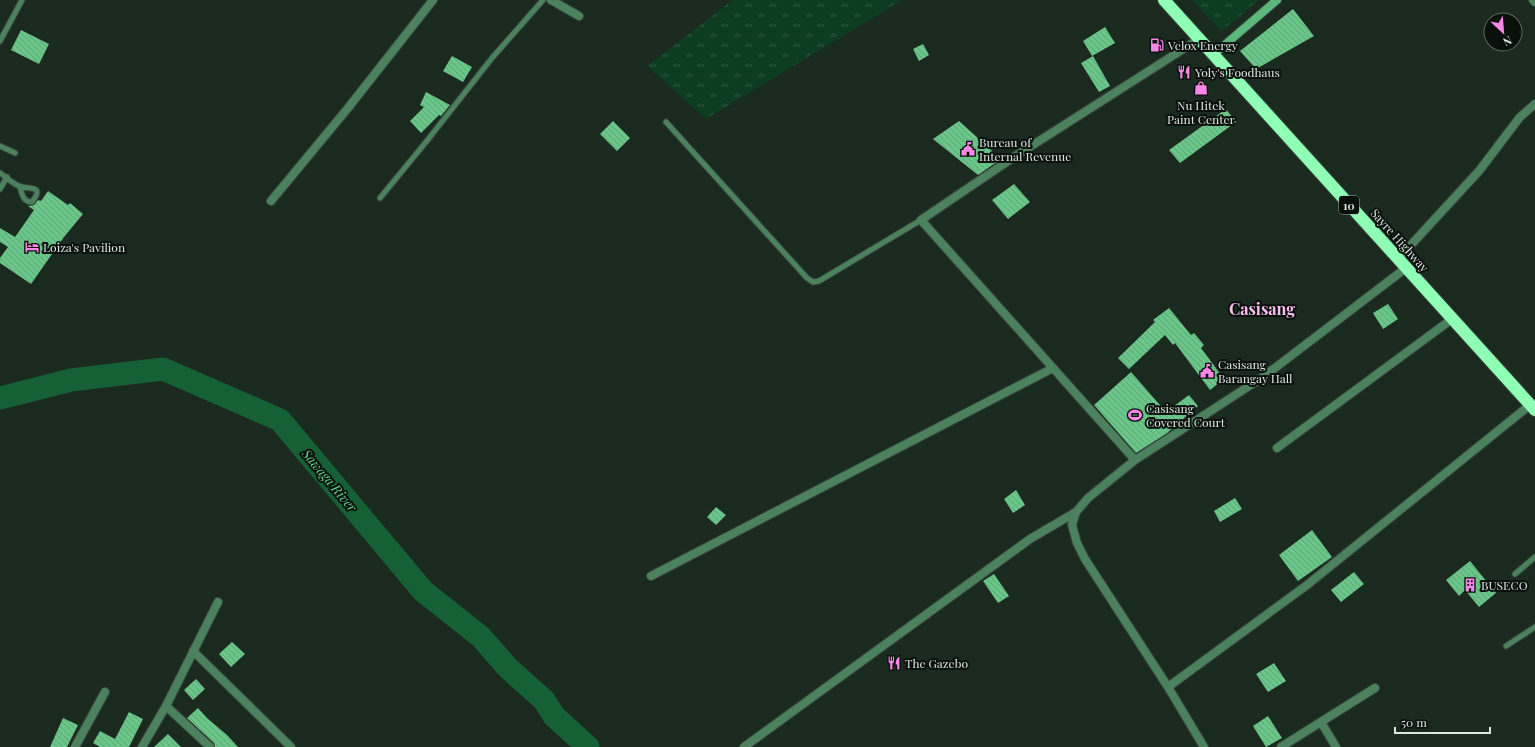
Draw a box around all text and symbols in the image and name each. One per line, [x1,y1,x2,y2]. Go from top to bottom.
north arrow [1483,12,1523,52]
text: N [1501,33,1514,50]
fuel station icon: Velox Energy [1149,37,1165,53]
place label: Velox Energy [1167,37,1238,53]
restaurant icon: Yoly's Foodhaus [1176,64,1192,80]
place label: Yoly's Foodhaus [1194,64,1280,80]
shop icon: Nu Hitek Paint Center [1193,80,1209,96]
place label: Nu Hitek Paint Center [1167,97,1236,127]
place label: Bureau of Internal Revenue [979,134,1071,164]
public building icon: Bureau of Internal Revenue [960,141,976,157]
road number: 10 [1339,196,1359,214]
street label: Sayre Highway [1367,205,1433,275]
hotel icon: Loiza's Pavilion [24,239,40,255]
place label: Loiza's Pavilion [43,239,125,255]
district label: Casisang [1229,298,1295,319]
place label: Casisang Barangay Hall [1218,356,1293,386]
public building icon: Casisang Barangay Hall [1199,363,1215,379]
place label: Casisang Covered Court [1146,400,1226,430]
sports icon: Casisang Covered Court [1127,407,1143,423]
water label: Sawaga River [298,445,361,515]
building icon: BUSECO [1462,577,1478,593]
place label: BUSECO [1481,577,1528,593]
restaurant icon: The Gazebo [886,655,902,671]
place label: The Gazebo [905,655,968,671]
scale bar [1395,709,1490,735]
text: 50 m [1401,714,1427,730]

